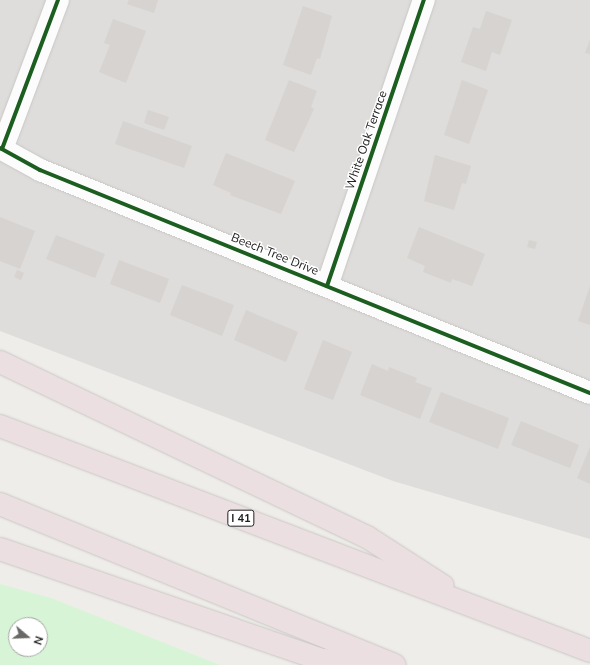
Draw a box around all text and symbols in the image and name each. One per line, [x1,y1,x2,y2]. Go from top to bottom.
street label: White Oak Terrace [342,89,390,191]
street label: Beech Tree Drive [229,230,321,278]
road number: I 41 [227,509,255,527]
north arrow [8,617,48,657]
text: N [30,634,46,647]

